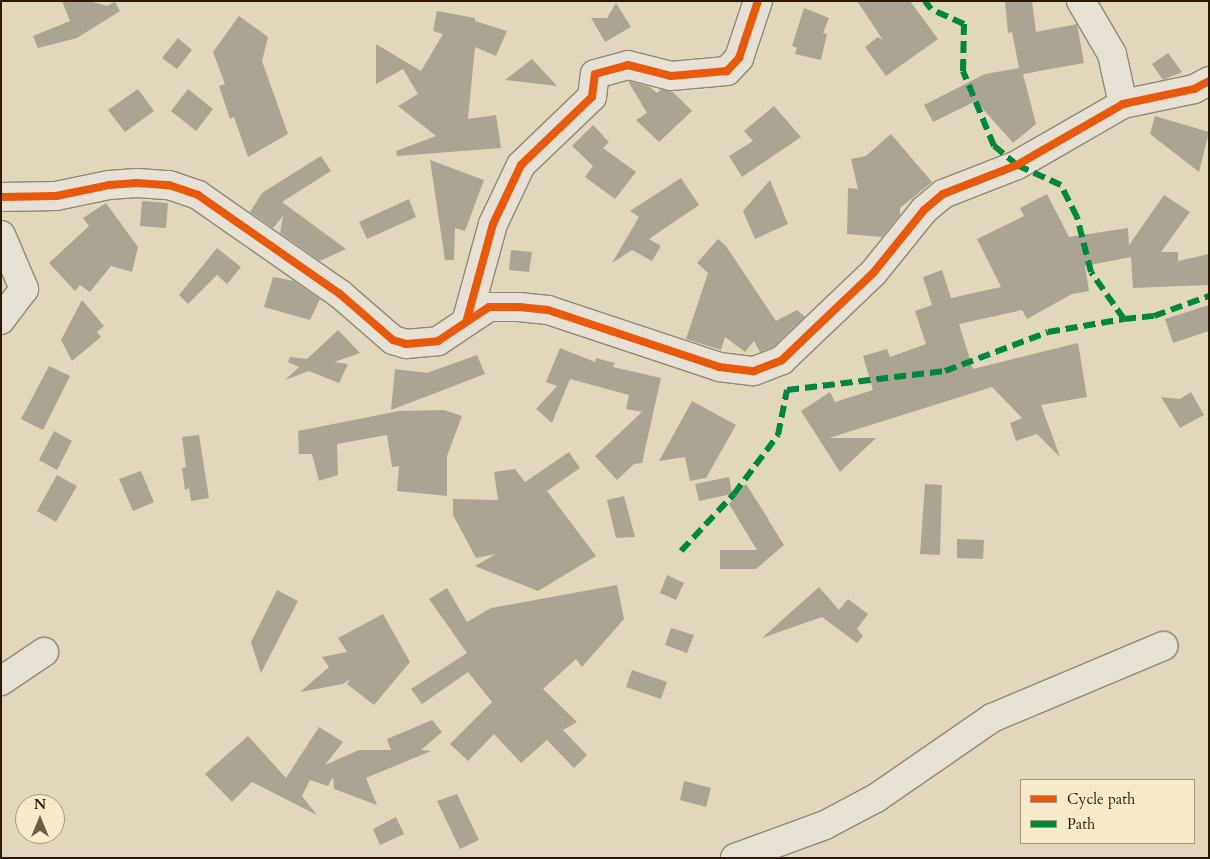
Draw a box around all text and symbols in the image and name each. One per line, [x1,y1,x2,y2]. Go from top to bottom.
legend [1020,779,1195,844]
text: Cycle path [1067,789,1135,809]
north arrow [15,794,65,844]
text: N [34,795,46,814]
text: Path [1067,814,1095,834]

